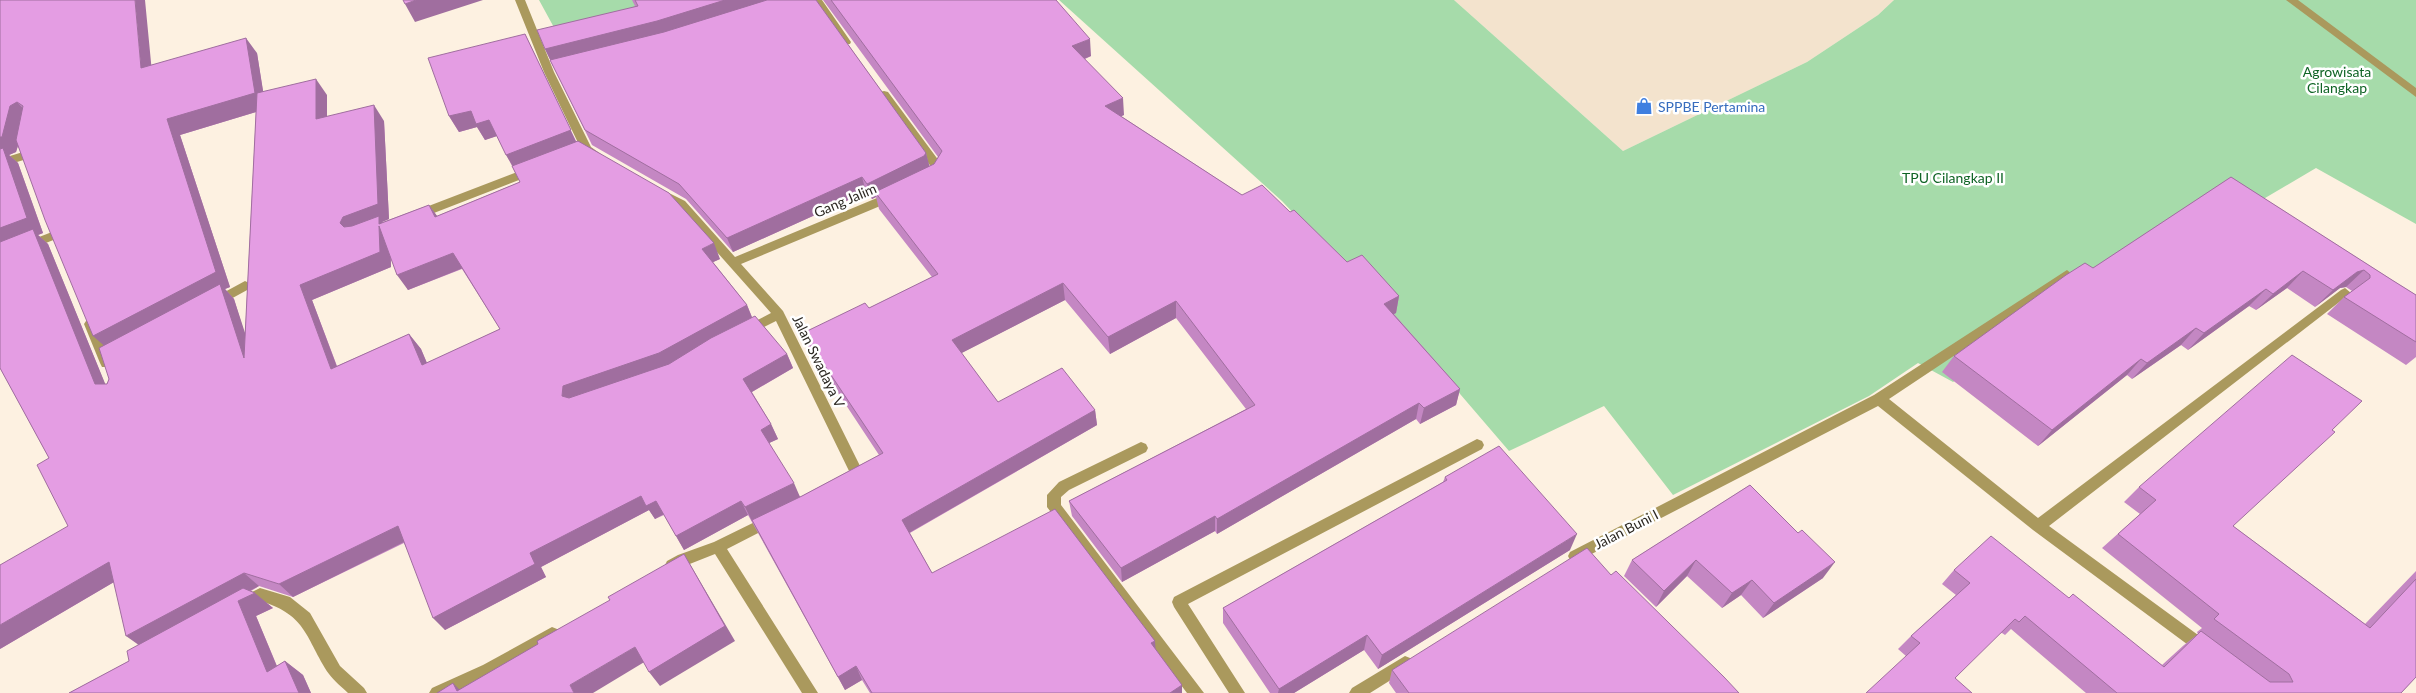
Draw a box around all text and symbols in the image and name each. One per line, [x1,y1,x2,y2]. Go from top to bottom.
park label: Agrowisata Cilangkap [2303,63,2371,96]
shop icon: SPPBE Pertamina [1634,96,1654,116]
place label: SPPBE Pertamina [1658,98,1765,115]
park label: TPU Cilangkap II [1902,169,2004,186]
street label: Gang Jalim [811,179,879,221]
street label: Jalan Swadaya V [789,312,849,410]
street label: Jalan Buni I [1591,506,1661,552]

